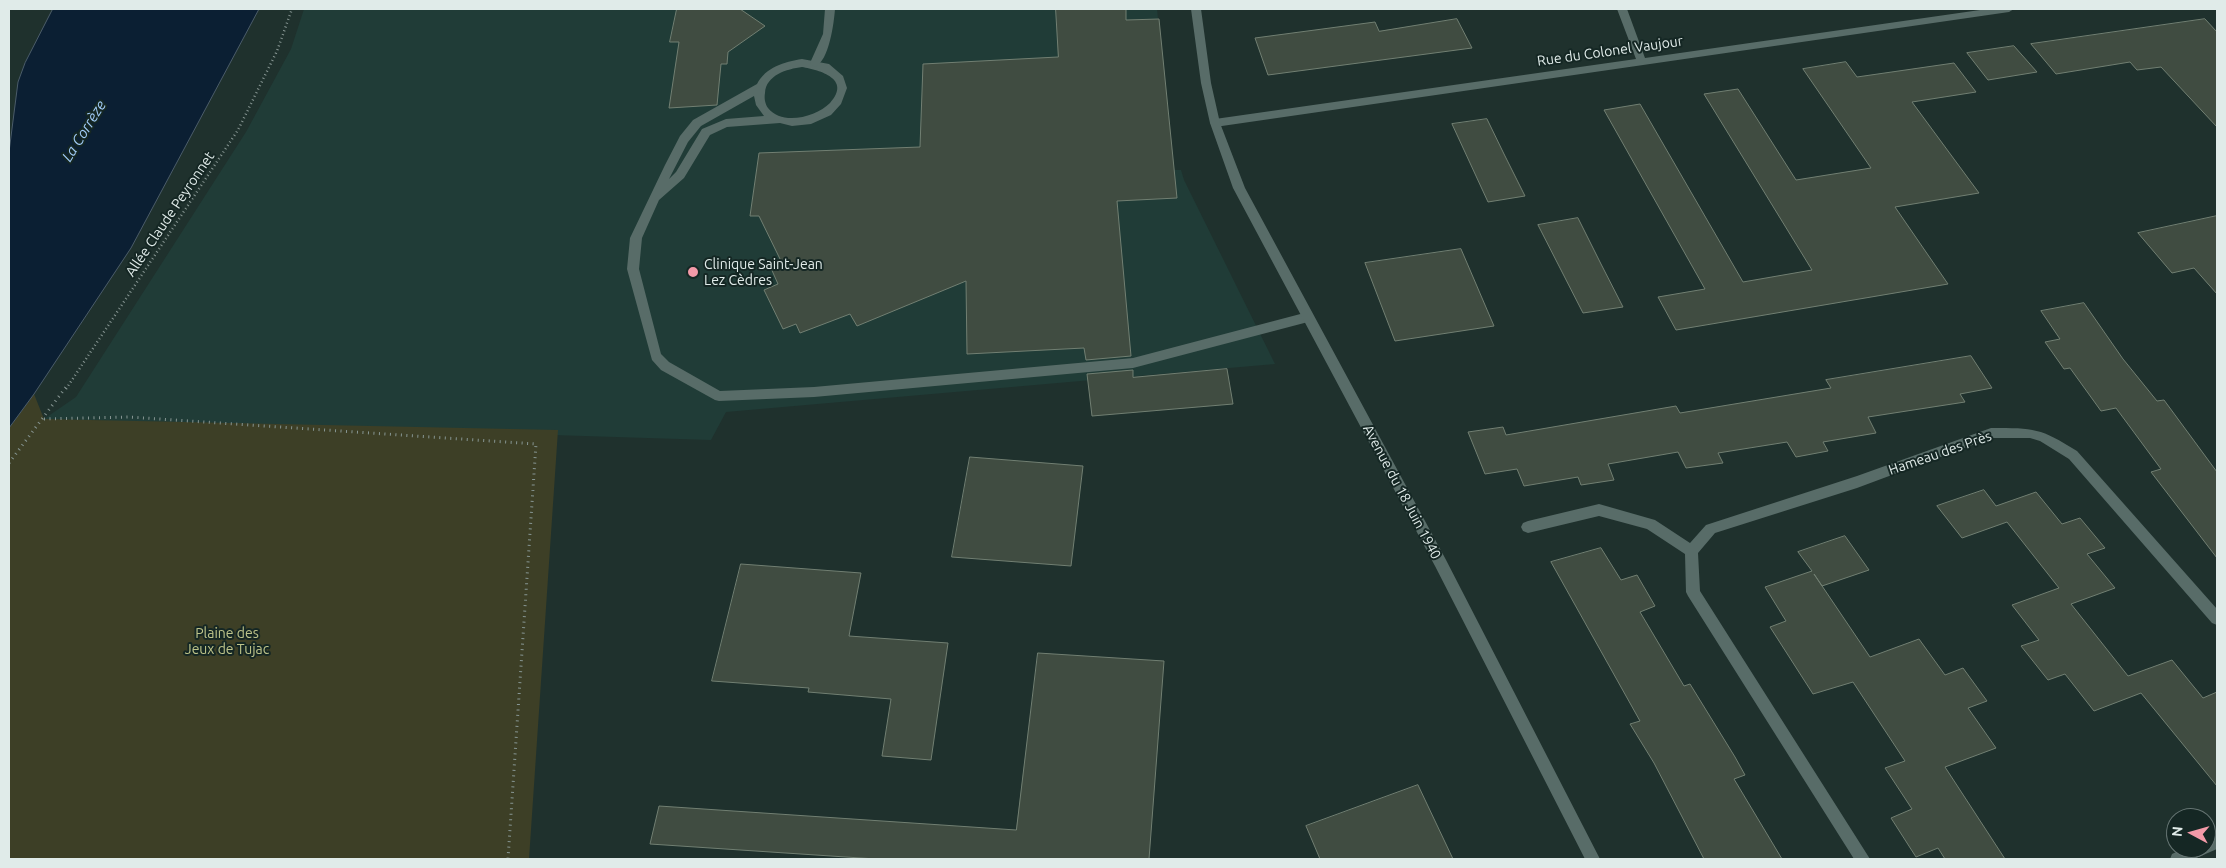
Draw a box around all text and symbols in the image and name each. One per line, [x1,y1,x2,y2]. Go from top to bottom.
street label: Rue du Colonel Vaujour [1536,32,1684,70]
water label: La Corrèze [58,97,110,165]
street label: Allée Claude Peyronnet [122,148,218,280]
place label: Clinique Saint-Jean Lez Cèdres [704,256,823,288]
marker: Clinique Saint-Jean Lez Cèdres [686,265,700,279]
street label: Avenue du 18 Juin 1940 [1359,422,1445,562]
street label: Hameau des Près [1886,428,1994,478]
park label: Plaine des Jeux de Tujac [185,625,269,658]
north arrow [2166,808,2216,858]
text: N [2169,826,2186,838]

